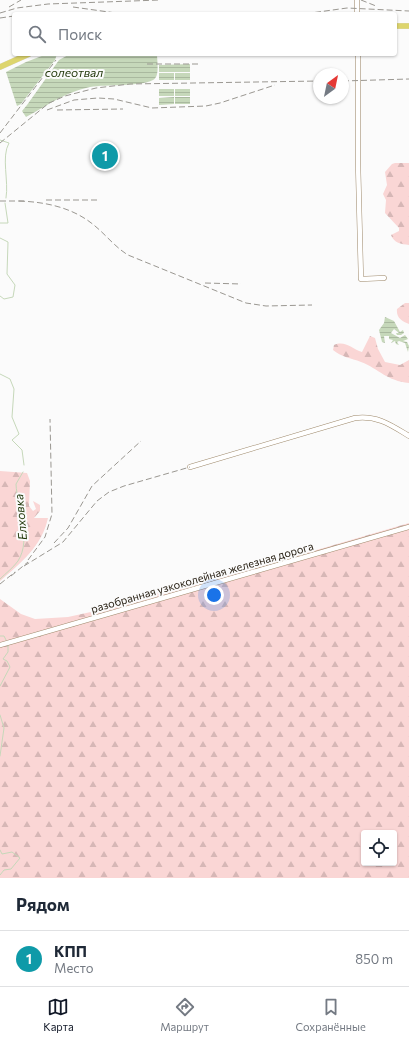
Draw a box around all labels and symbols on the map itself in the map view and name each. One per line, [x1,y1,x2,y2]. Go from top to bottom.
water label: солеотвал [45,65,103,79]
north arrow [313,68,349,104]
pin: 1 [92,141,118,171]
water label: Елховка [11,493,29,541]
street label: разобранная узкоколейная железная дорога [89,539,315,615]
your location [204,585,224,605]

